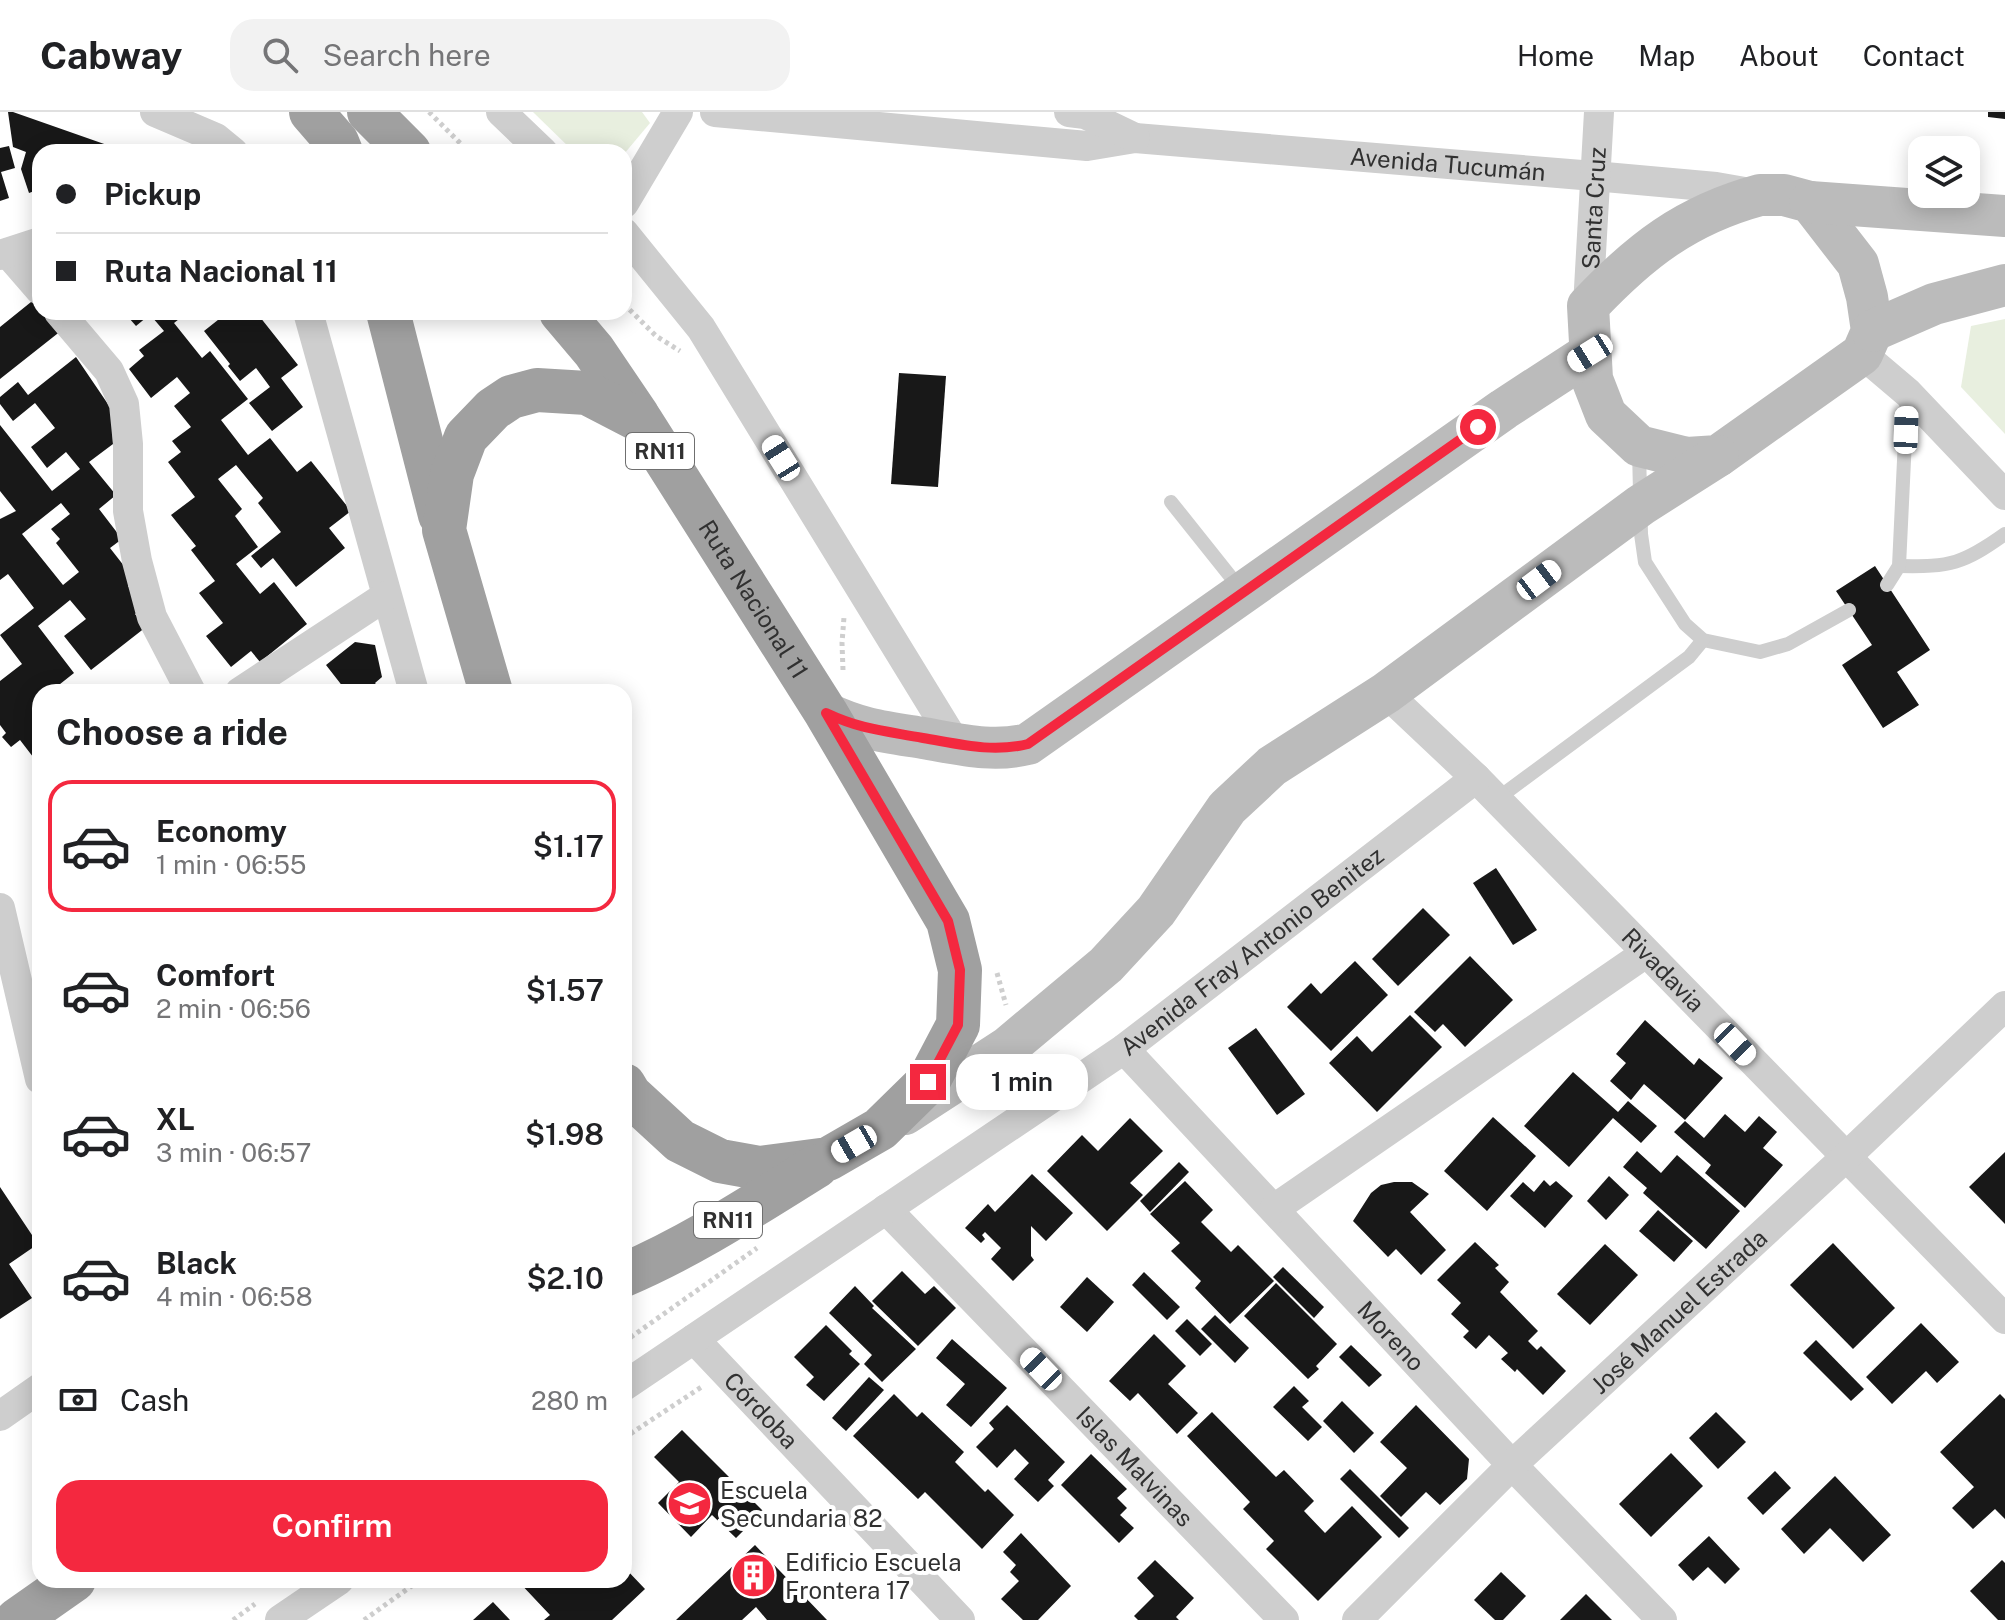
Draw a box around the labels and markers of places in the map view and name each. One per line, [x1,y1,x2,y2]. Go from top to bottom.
place label: Escuela Secundaria 82 [720,1476,882,1532]
school or university icon: Escuela Secundaria 82 [665,1480,713,1528]
place label: Edificio Escuela Frontera 17 [785,1548,961,1604]
building icon: Edificio Escuela Frontera 17 [730,1552,778,1600]

